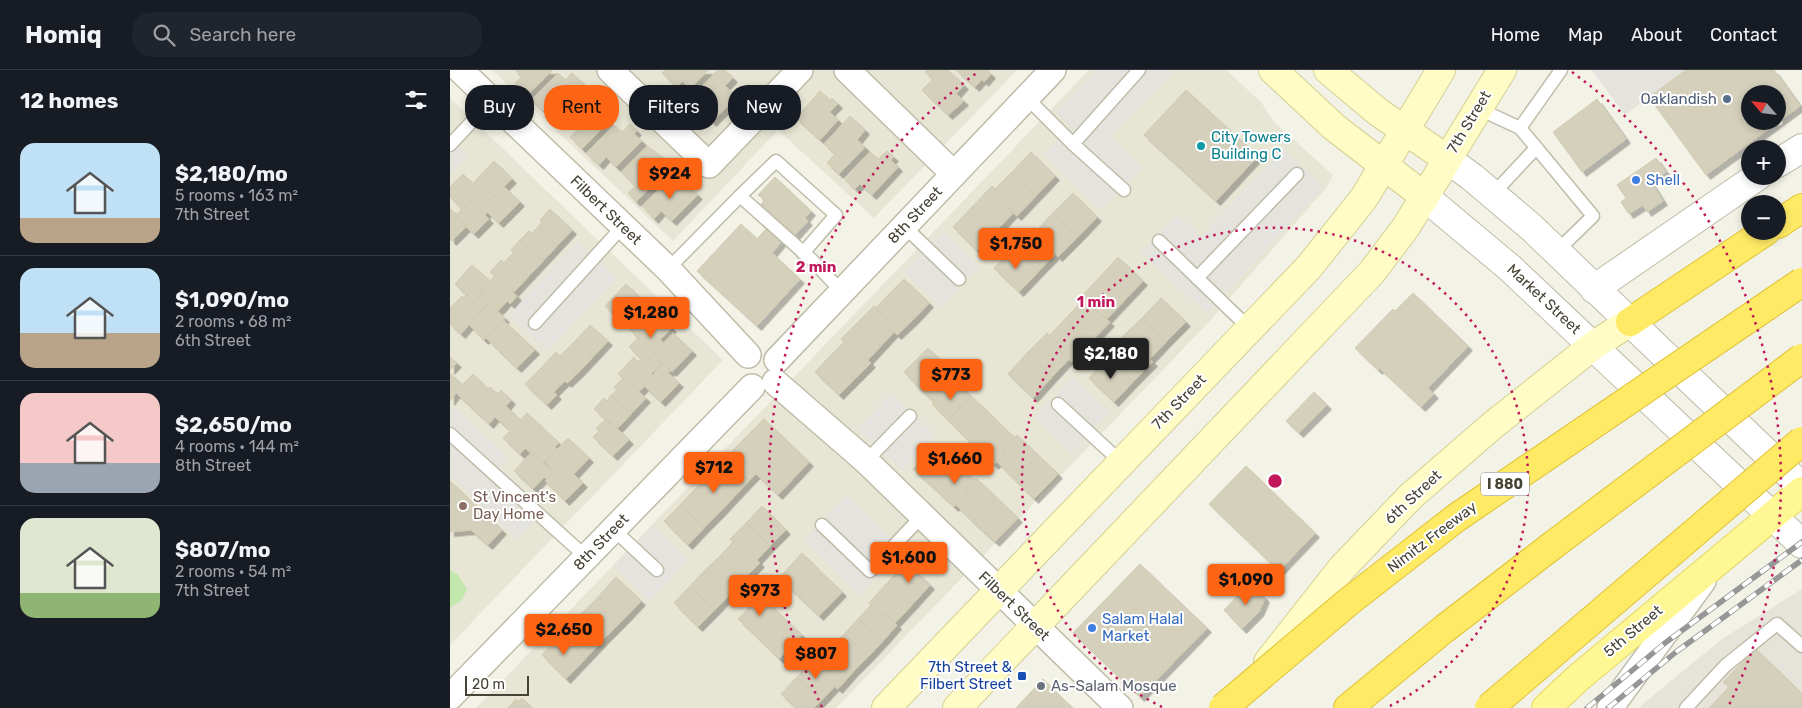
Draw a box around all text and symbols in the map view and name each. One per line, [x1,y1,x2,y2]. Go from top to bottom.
search box [132,12,482,57]
text: Homiq [25,21,102,49]
icon: search [150,21,178,49]
text: Search here [190,23,296,46]
text: Home [1491,24,1540,46]
text: Map [1568,24,1603,46]
text: About [1631,24,1682,46]
text: Contact [1710,24,1777,46]
chip: Buy [465,85,534,130]
chip: Rent [544,85,619,130]
chip: Filters [629,85,718,130]
chip: New [728,85,801,130]
north arrow [1741,85,1786,130]
map controls [1741,85,1786,240]
icon: filters [402,86,430,114]
street label: 7th Street [1443,87,1495,157]
text: 12 homes [20,88,118,113]
place label: Oaklandish [1640,90,1717,108]
marker: Oaklandish [1721,93,1733,105]
place label: City Towers Building C [1211,128,1291,163]
marker: City Towers Building C [1195,140,1207,152]
button: + [1741,140,1786,185]
pin: $924 [640,158,700,200]
text: $2,180/mo [175,161,288,186]
icon: home [60,163,120,223]
text: $924 [649,164,691,183]
place label: Shell [1646,171,1680,189]
street label: Filbert Street [567,172,645,249]
marker: Shell [1630,174,1642,186]
street label: 8th Street [884,183,946,247]
text: 5 rooms · 163 m² [175,186,298,205]
button: − [1741,195,1786,240]
text: 7th Street [175,205,249,224]
pin: $1,750 [975,228,1057,270]
text: $1,750 [990,234,1042,253]
text: 2 min [796,258,836,276]
street label: Market Street [1503,260,1585,338]
text: $1,090/mo [175,287,289,312]
icon: home [60,288,120,348]
text: 1 min [1077,293,1115,311]
pin: $1,280 [610,296,692,339]
text: $1,280 [623,303,679,322]
text: 2 rooms · 68 m² [175,312,292,331]
text: 6th Street [175,331,251,350]
pin: $2,180 [1070,338,1152,380]
text: $2,180 [1084,344,1138,363]
pin: $773 [921,358,981,401]
text: $773 [931,365,971,384]
street label: 7th Street [1148,371,1210,433]
text: $2,650/mo [175,412,292,437]
icon: home [60,413,120,473]
text: 4 rooms · 144 m² [175,437,299,456]
pin: $1,660 [914,442,996,485]
text: $1,660 [928,449,982,468]
pin: $712 [684,452,744,494]
text: 8th Street [175,456,251,475]
text: $712 [695,458,733,477]
street label: 6th Street [1381,466,1445,528]
centre of rings [1266,472,1284,490]
road number: I 880 [1481,472,1529,496]
place label: St Vincent's Day Home [473,488,556,523]
street label: Nimitz Freeway [1384,498,1480,576]
marker: St Vincent's Day Home [457,500,469,512]
street label: 8th Street [570,510,632,574]
text: $807/mo [175,537,271,562]
icon: home [60,538,120,598]
pin: $1,600 [868,542,950,584]
text: $1,600 [881,548,937,567]
text: 2 rooms · 54 m² [175,562,291,581]
pin: $1,090 [1205,564,1287,606]
street label: Filbert Street [975,568,1053,645]
text: $1,090 [1219,570,1274,589]
pin: $973 [730,574,790,617]
text: 7th Street [175,581,249,600]
text: $973 [740,581,780,600]
street label: 5th Street [1600,601,1666,661]
place label: Salam Halal Market [1102,610,1183,645]
pin: $2,650 [523,614,605,656]
text: $2,650 [535,620,593,639]
marker: Salam Halal Market [1086,622,1098,634]
pin: $807 [786,638,846,680]
text: $807 [795,644,837,663]
place label: 7th Street & Filbert Street [920,658,1013,693]
marker: 7th Street & Filbert Street [1016,670,1028,682]
scale bar [465,673,529,696]
text: 20 m [472,676,505,693]
place label: As-Salam Mosque [1051,677,1177,695]
marker: As-Salam Mosque [1035,680,1047,692]

